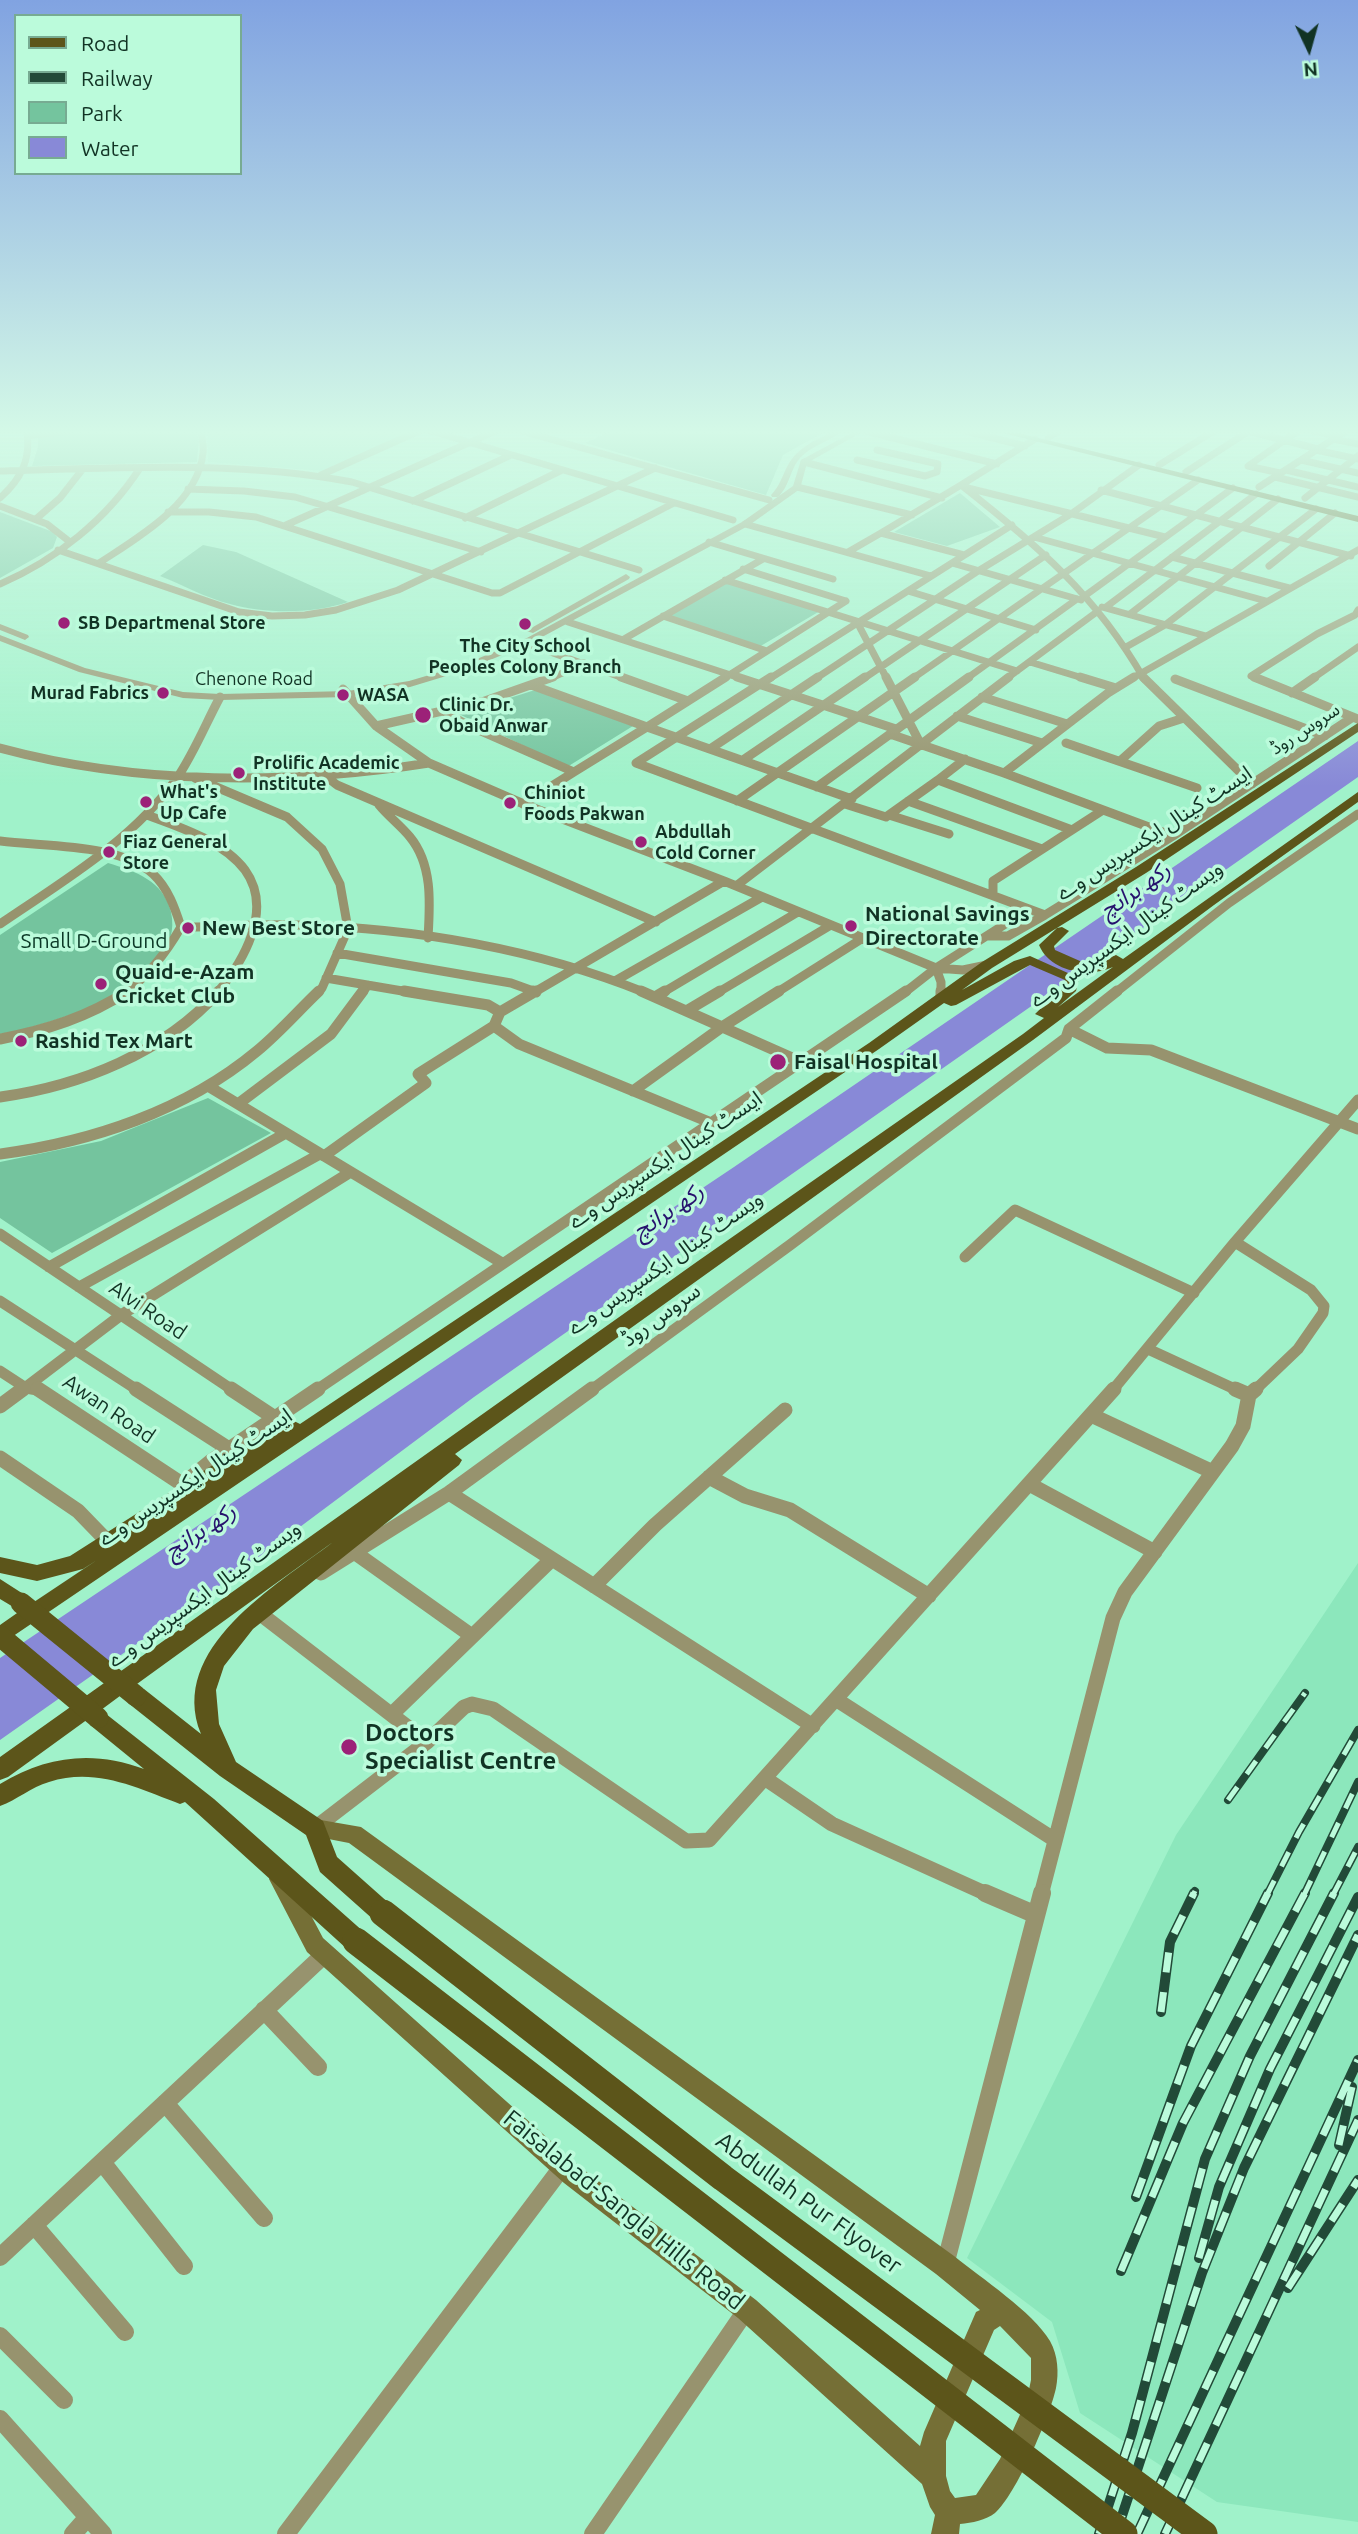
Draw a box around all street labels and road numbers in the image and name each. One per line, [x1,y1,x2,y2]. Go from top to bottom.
street label: Chenone Road [195,668,313,690]
street label: سروس روڈ [1266,699,1344,759]
street label: ایسٹ کینال ایکسپریس وے [1051,760,1257,906]
street label: ویسٹ کینال ایکسپریس وے [1024,855,1228,1013]
street label: ایسٹ کینال ایکسپریس وے [563,1086,767,1234]
street label: ویسٹ کینال ایکسپریس وے [562,1186,768,1340]
street label: Alvi Road [105,1275,191,1345]
street label: سروس روڈ [617,1278,705,1352]
street label: Awan Road [58,1369,160,1449]
street label: ایسٹ کینال ایکسپریس وے [93,1403,297,1551]
street label: ویسٹ کینال ایکسپریس وے [102,1515,306,1673]
street label: Faisalabad-Sangla Hills Road [498,2104,750,2316]
street label: Abdullah Pur Flyover [710,2126,908,2280]

